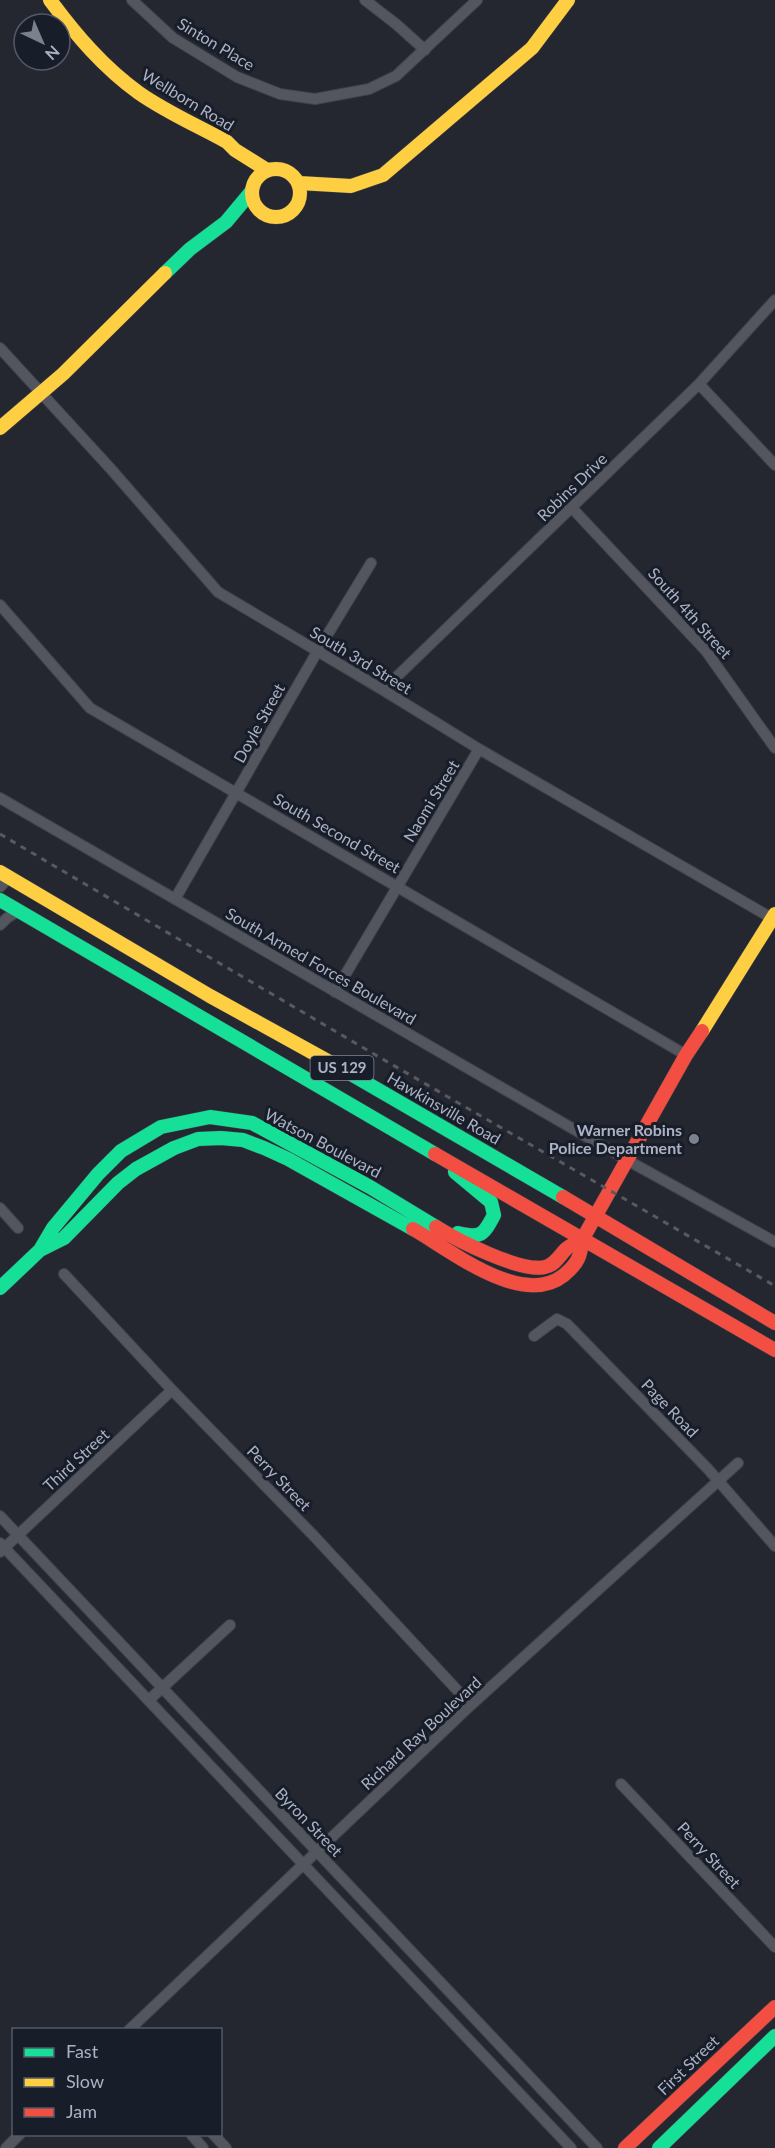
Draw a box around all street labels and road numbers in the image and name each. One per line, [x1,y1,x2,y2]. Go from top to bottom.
street label: Sinton Place [174,13,258,74]
street label: Wellborn Road [139,65,238,135]
street label: Robins Drive [533,449,610,525]
street label: South 4th Street [645,563,736,662]
street label: South 3rd Street [307,622,416,698]
street label: Doyle Street [229,680,288,766]
street label: Naomi Street [399,756,463,845]
street label: South Second Street [271,789,404,877]
street label: South Armed Forces Boulevard [223,903,420,1028]
road number: US 129 [310,1056,374,1080]
street label: Hawkinsville Road [384,1067,504,1148]
street label: Watson Boulevard [262,1104,385,1181]
street label: Page Road [638,1375,703,1441]
street label: Third Street [39,1424,113,1495]
street label: Perry Street [244,1441,315,1514]
street label: Richard Ray Boulevard [357,1672,485,1793]
street label: Byron Street [272,1783,347,1860]
street label: Perry Street [674,1818,745,1892]
street label: First Street [653,2031,722,2098]

